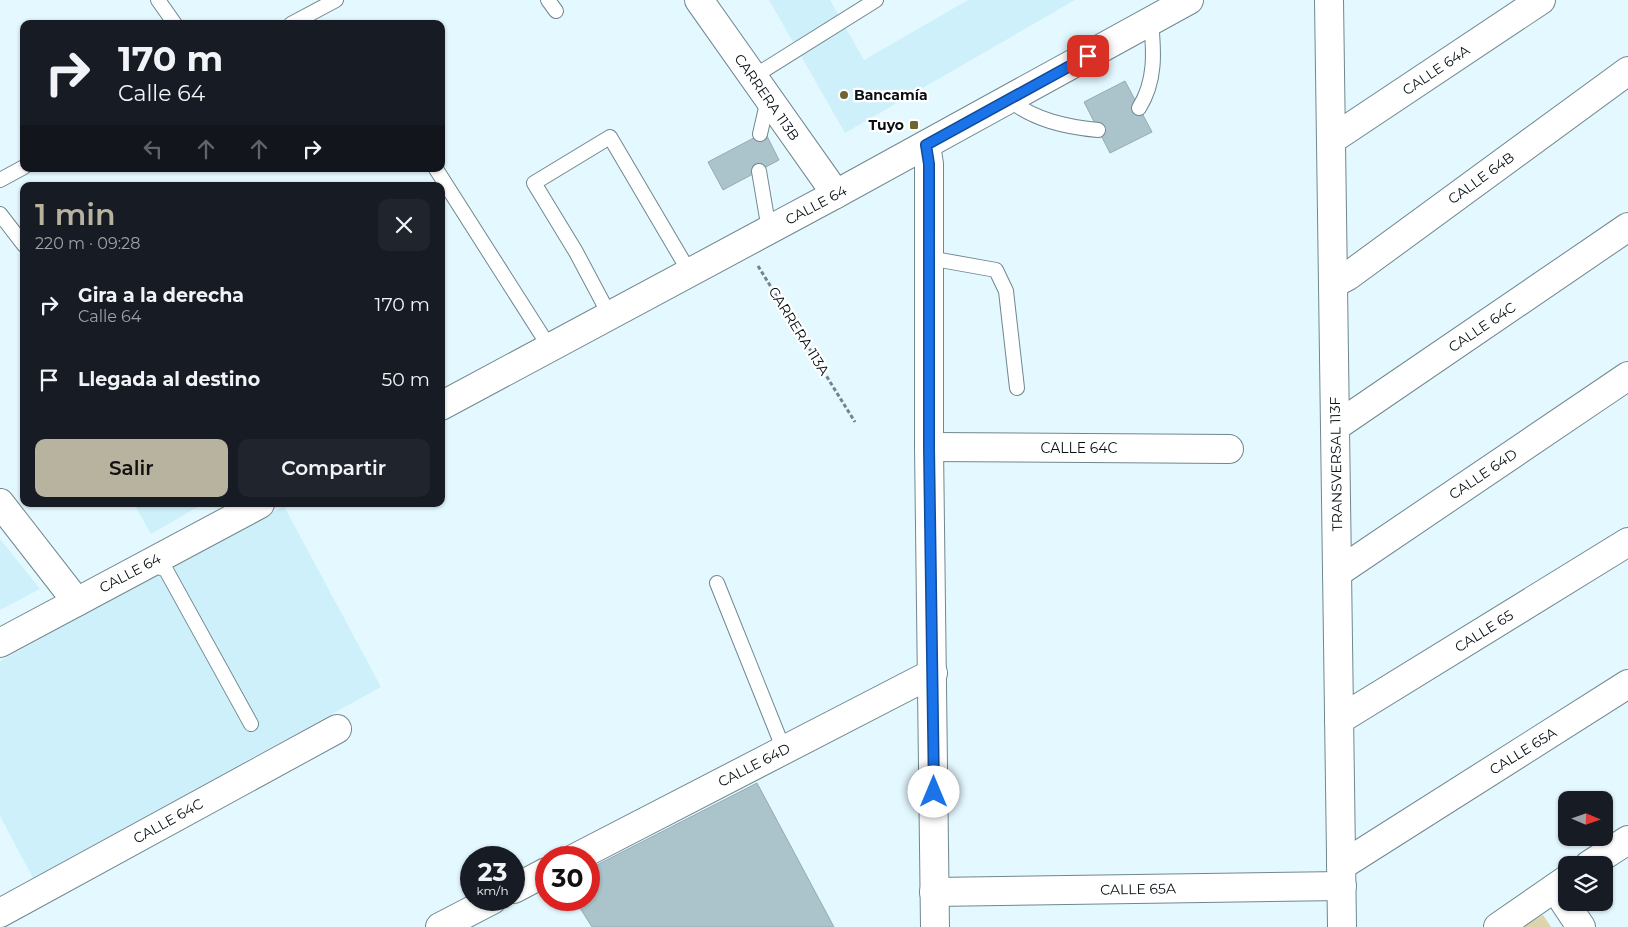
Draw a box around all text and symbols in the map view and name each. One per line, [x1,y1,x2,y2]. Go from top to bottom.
pin [1067,35,1109,77]
text: 170 m [118,37,223,80]
icon: right [35,40,100,105]
street label: CALLE 64A [1399,40,1474,99]
icon: arrive [1074,42,1102,70]
street label: CARRERA 113B [730,50,804,144]
text: Calle 64 [118,80,205,107]
place label: Bancamía [854,86,928,104]
marker: Bancamía [838,89,850,101]
place label: Tuyo [869,116,904,134]
marker: Tuyo [908,119,920,131]
icon: left [139,135,167,163]
icon: ahead [192,135,220,163]
icon: ahead [245,135,273,163]
icon: right [298,135,326,163]
street label: CALLE 64B [1444,148,1518,208]
street label: CALLE 64 [782,181,850,229]
text: 1 min [35,196,116,233]
button: close [378,199,430,251]
text: 220 m · 09:28 [35,234,140,253]
street label: CARRERA 113A [765,283,834,380]
text: Gira a la derecha [78,284,244,307]
icon: right [35,291,63,319]
text: 170 m [375,293,430,316]
street label: CALLE 64C [1445,298,1519,356]
text: Calle 64 [78,307,141,326]
icon: arrive [35,366,63,394]
text: Llegada al destino [78,368,260,391]
text: 50 m [382,368,430,391]
street label: TRANSVERSAL 113F [1326,396,1346,531]
button: Salir [35,439,228,497]
button: Compartir [238,439,430,497]
street label: CALLE 64C [1040,439,1118,457]
street label: CALLE 64D [1445,445,1521,503]
street label: CALLE 64 [96,549,164,597]
street label: CALLE 65 [1451,606,1517,656]
street label: CALLE 65A [1486,723,1561,779]
street label: CALLE 64D [715,739,793,791]
position arrow [907,765,959,817]
north arrow [1558,791,1612,846]
map controls [1558,791,1613,911]
street label: CALLE 64C [130,794,206,848]
speed limit sign: 30 [535,846,600,911]
button: layers [1558,856,1613,911]
text: 23 [478,857,507,887]
street label: CALLE 65A [1100,879,1177,899]
text: km/h [476,883,509,898]

